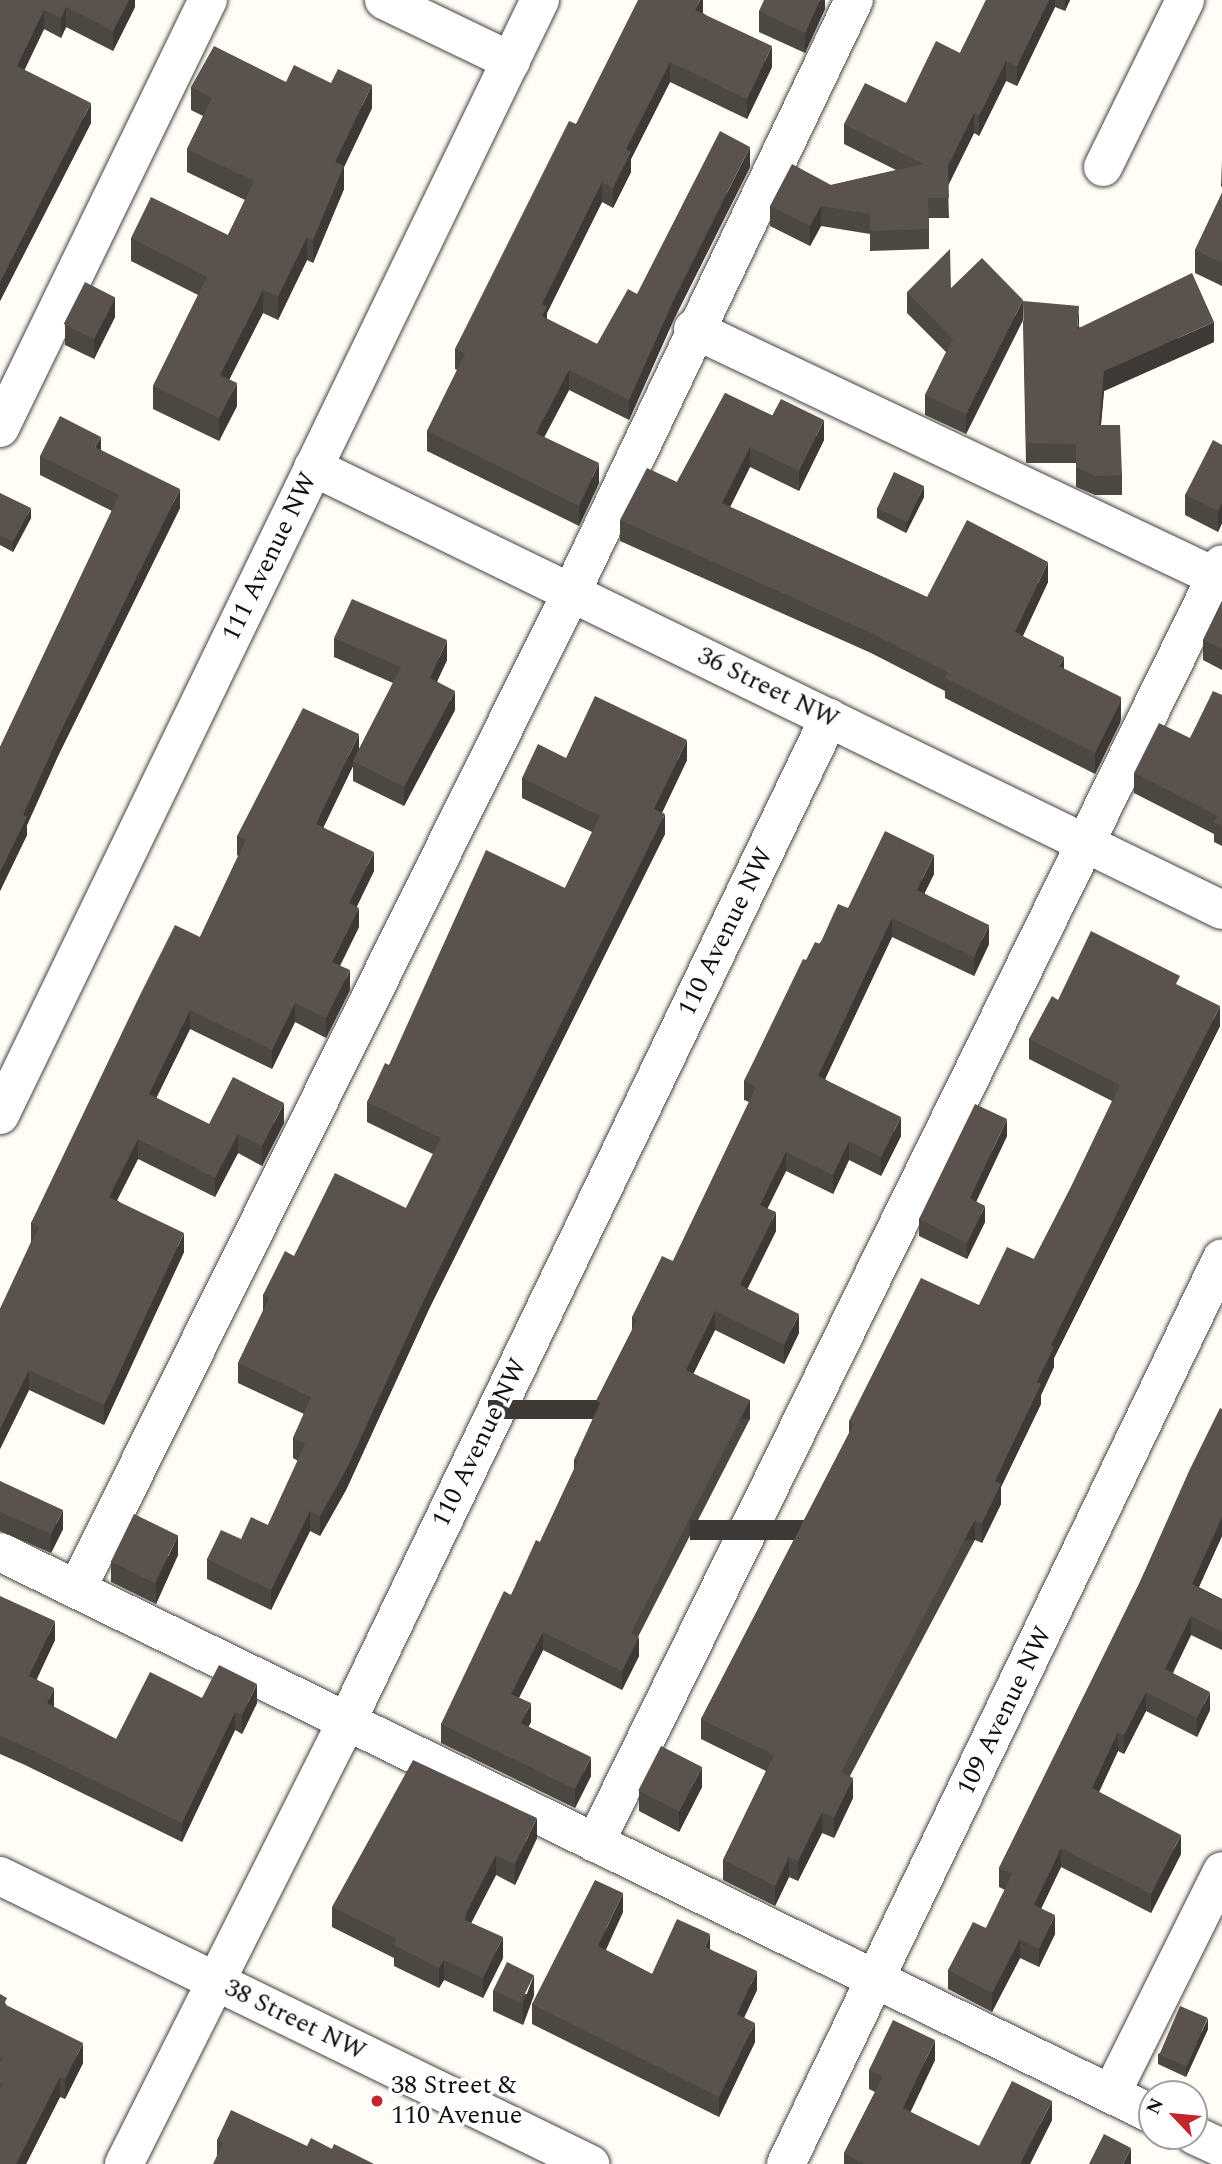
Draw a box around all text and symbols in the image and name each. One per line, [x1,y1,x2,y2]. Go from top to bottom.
street label: 111 Avenue NW [216,468,324,646]
street label: 36 Street NW [692,640,844,736]
street label: 110 Avenue NW [672,843,780,1021]
street label: 110 Avenue NW [426,1354,534,1532]
street label: 109 Avenue NW [951,1622,1059,1800]
street label: 38 Street NW [219,1972,371,2068]
place label: 38 Street & 110 Avenue [391,2070,522,2132]
north arrow [1138,2080,1208,2150]
marker: 38 Street & 110 Avenue [369,2093,385,2109]
text: N [1139,2093,1172,2120]

